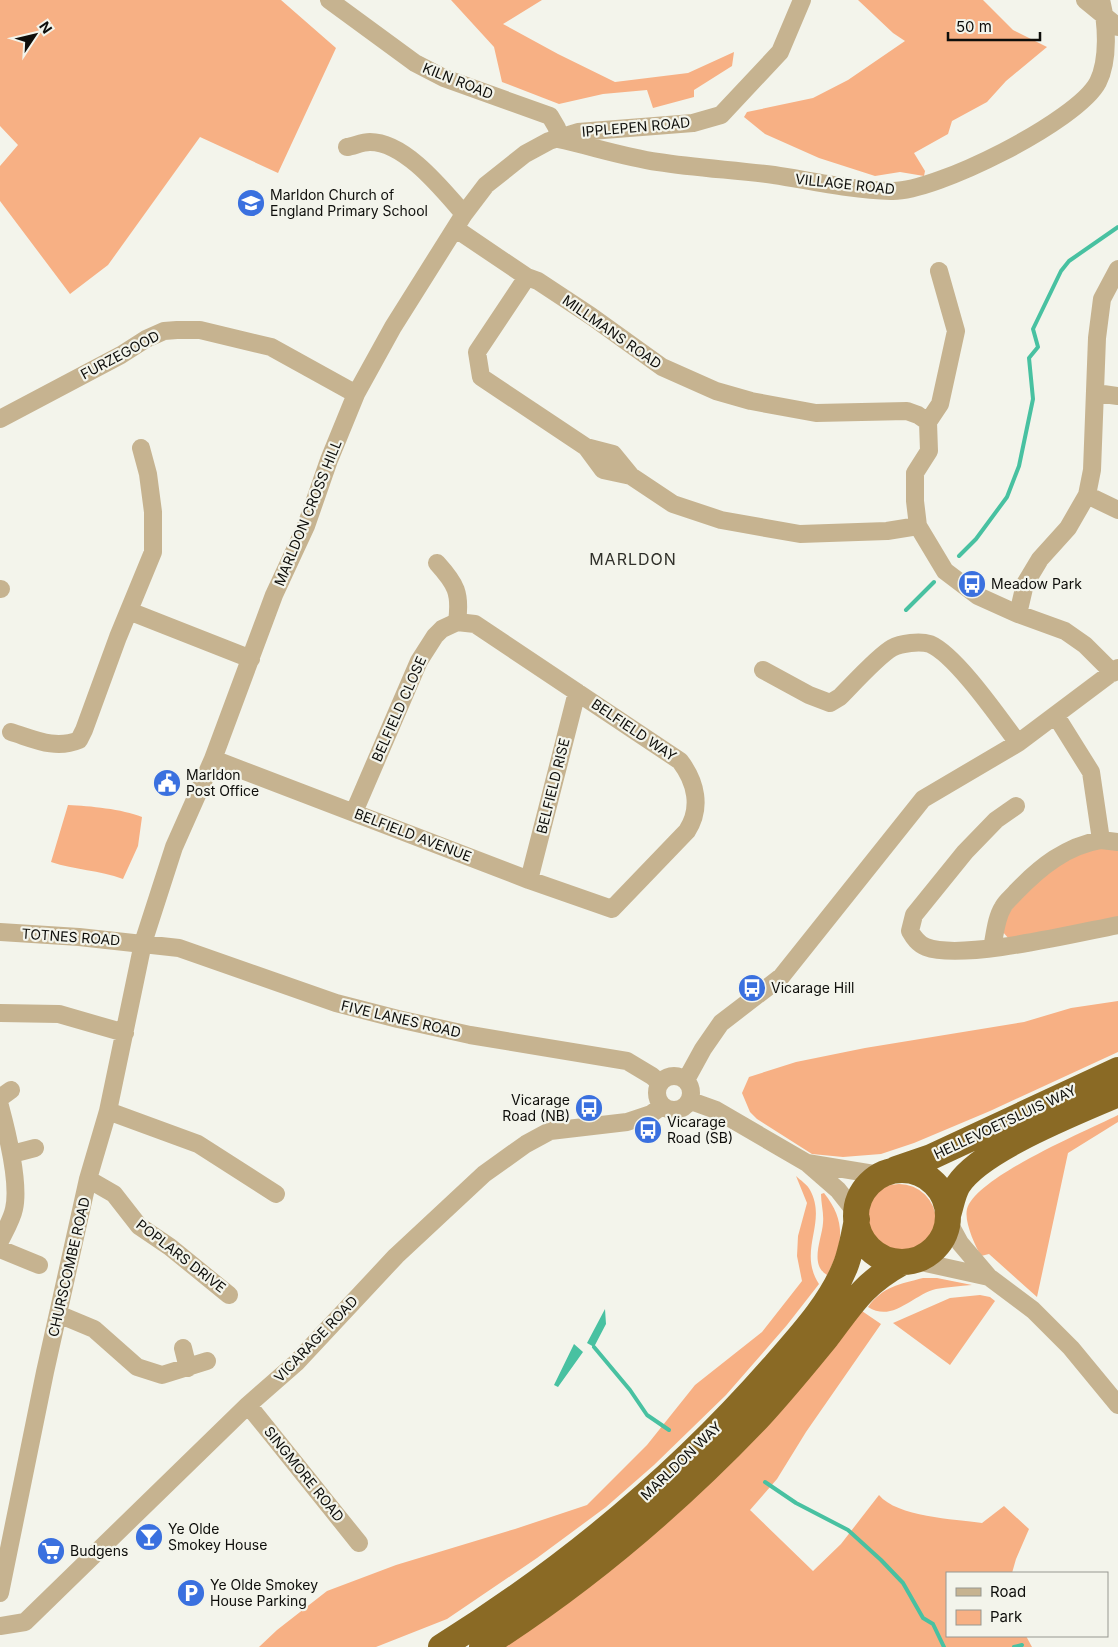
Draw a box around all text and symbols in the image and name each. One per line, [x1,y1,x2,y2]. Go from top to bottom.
north arrow [10,10,60,60]
scale bar [948,10,1040,42]
text: 50 m [956,17,992,36]
text: N [36,18,56,37]
street label: KILN ROAD [420,59,496,102]
street label: IPPLEPEN ROAD [581,113,691,140]
street label: VILLAGE ROAD [794,170,896,197]
place label: Marldon Church of England Primary School [270,186,428,219]
school or university icon: Marldon Church of England Primary School [236,188,266,218]
street label: MILLMANS ROAD [559,291,665,372]
street label: FURZEGOOD [77,327,162,382]
street label: MARLDON CROSS HILL [270,437,345,588]
district label: MARLDON [589,549,677,569]
bus stop icon: Meadow Park [957,569,987,599]
place label: Meadow Park [991,575,1082,592]
street label: BELFIELD CLOSE [368,653,429,764]
street label: BELFIELD WAY [588,695,680,765]
street label: BELFIELD RISE [532,736,573,836]
place label: Marldon Post Office [186,766,259,799]
public building icon: Marldon Post Office [152,768,182,798]
street label: BELFIELD AVENUE [352,804,474,865]
street label: TOTNES ROAD [21,925,121,948]
bus stop icon: Vicarage Hill [737,973,767,1003]
place label: Vicarage Hill [771,979,854,996]
street label: FIVE LANES ROAD [340,996,463,1041]
street label: HELLEVOETSLUIS WAY [931,1081,1079,1162]
place label: Vicarage Road (NB) [502,1091,570,1124]
bus stop icon: Vicarage Road (NB) [574,1093,604,1123]
place label: Vicarage Road (SB) [667,1113,733,1146]
bus stop icon: Vicarage Road (SB) [633,1115,663,1145]
street label: CHURSCOMBE ROAD [44,1195,93,1339]
street label: POPLARS DRIVE [133,1215,230,1296]
street label: VICARAGE ROAD [270,1292,361,1385]
street label: MARLDON WAY [637,1417,725,1503]
street label: SINGMORE ROAD [261,1423,348,1525]
place label: Ye Olde Smokey House [168,1520,267,1553]
bar icon: Ye Olde Smokey House [134,1522,164,1552]
supermarket icon: Budgens [36,1536,66,1566]
place label: Budgens [70,1542,128,1559]
legend [946,1572,1108,1637]
place label: Ye Olde Smokey House Parking [210,1576,318,1609]
parking icon: Ye Olde Smokey House Parking [176,1578,206,1608]
text: Road [990,1582,1026,1601]
text: Park [990,1607,1023,1626]

